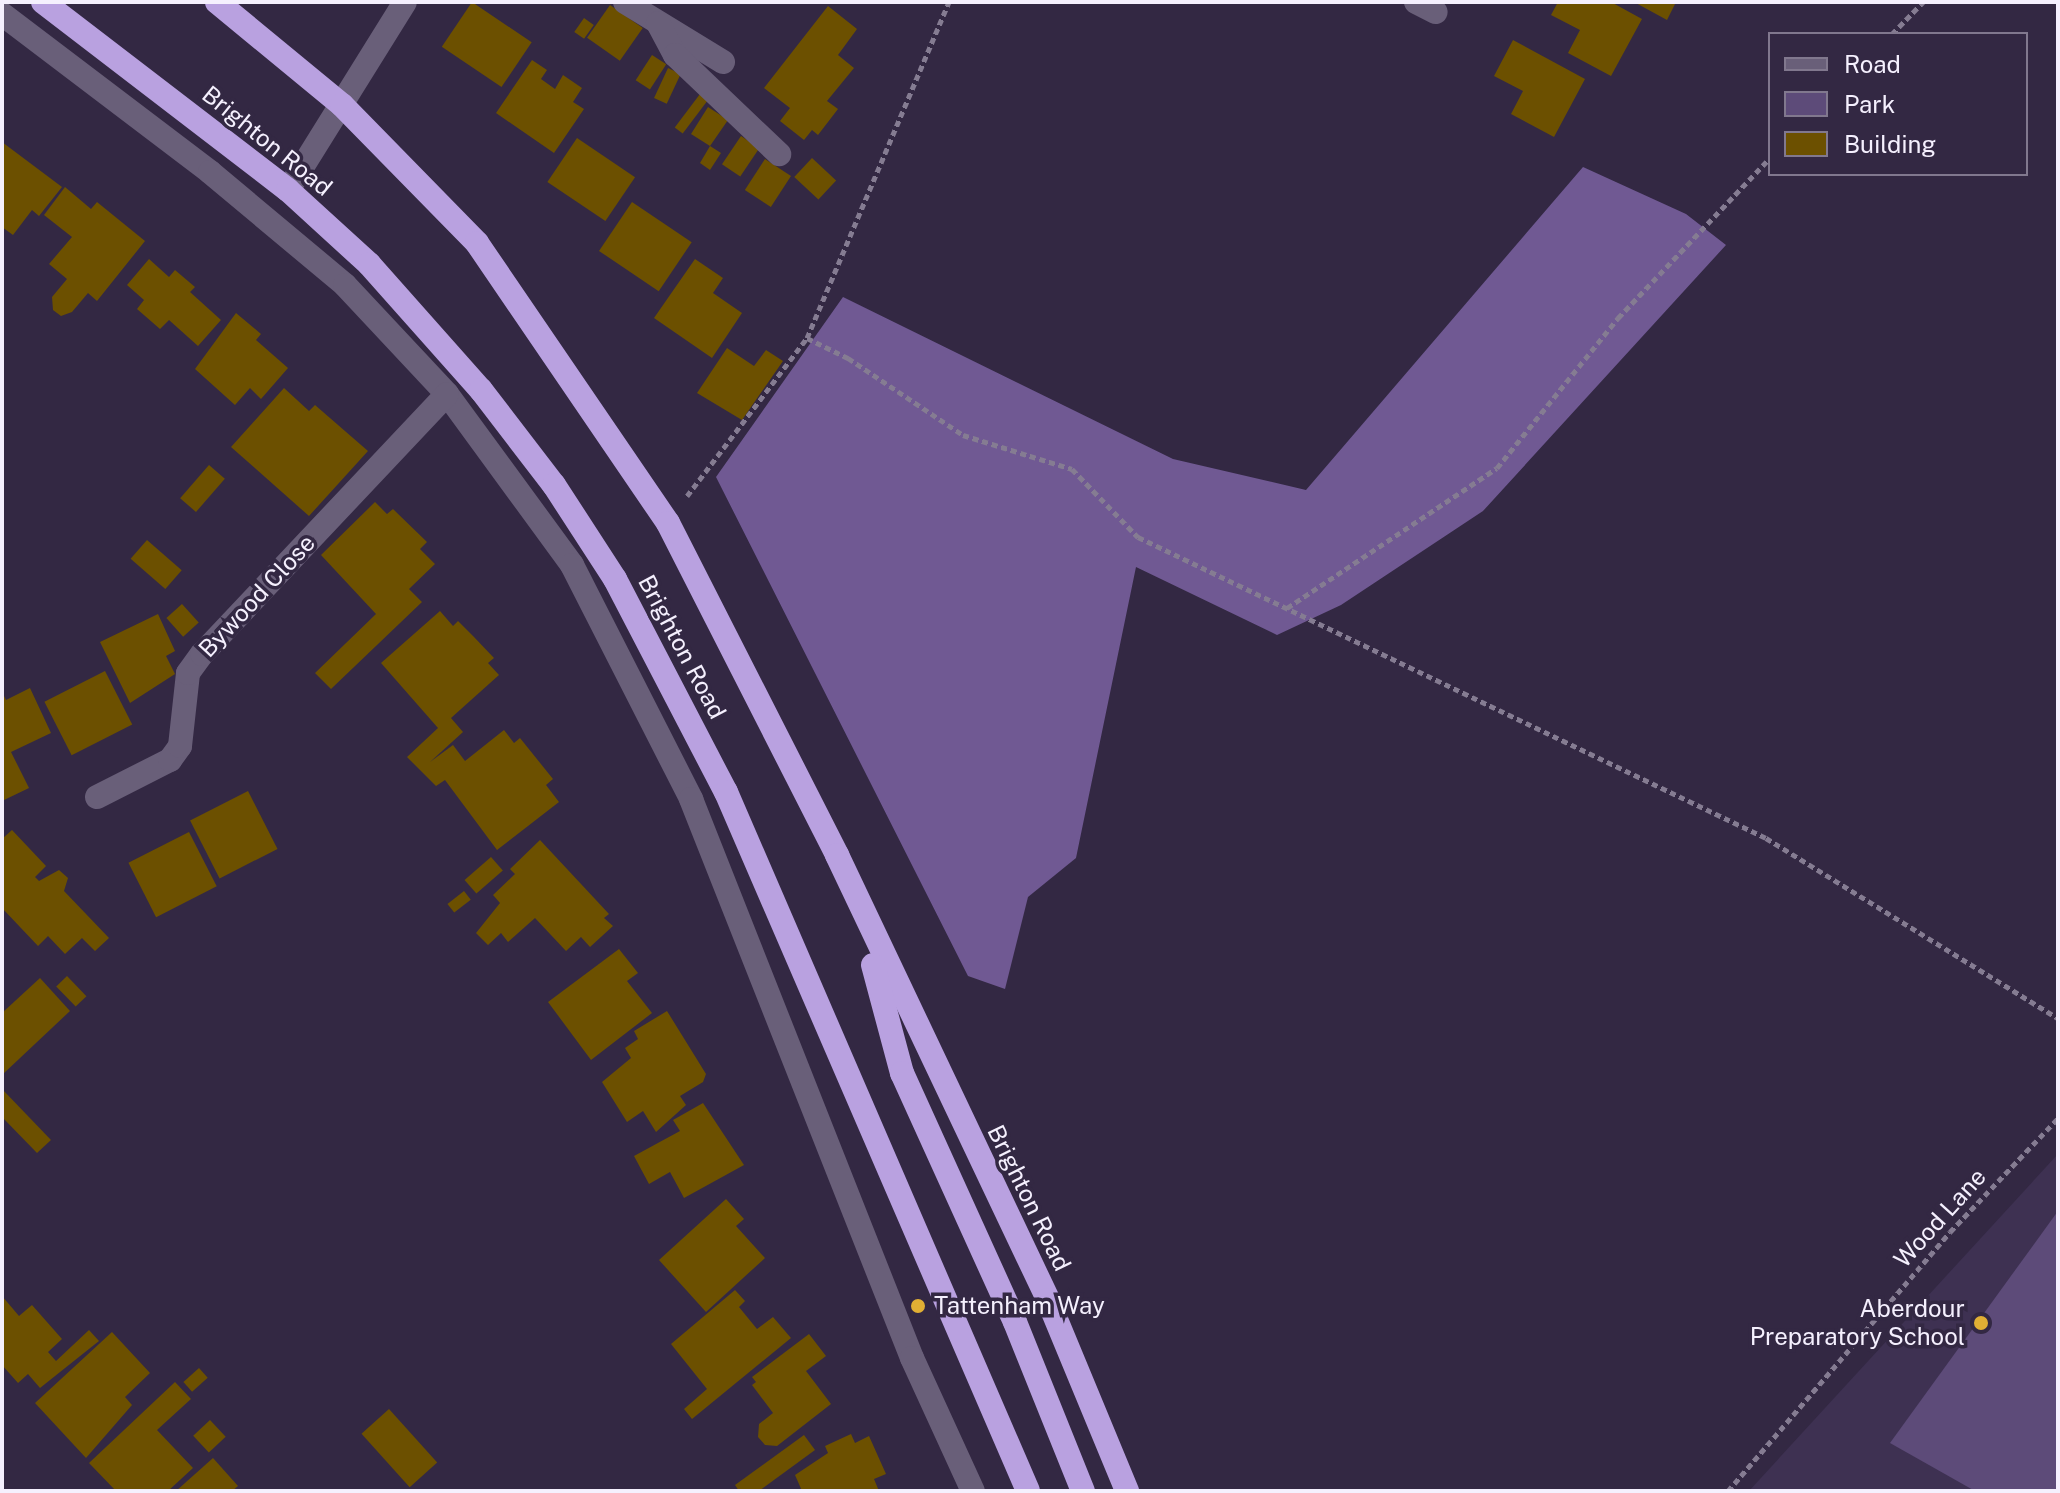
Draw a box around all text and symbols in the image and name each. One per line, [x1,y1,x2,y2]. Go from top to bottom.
legend [1768,32,2028,176]
text: Road [1844,50,1901,78]
street label: Brighton Road [196,80,338,202]
text: Park [1844,90,1895,118]
text: Building [1844,130,1936,158]
street label: Bywood Close [193,529,321,663]
street label: Brighton Road [632,570,732,724]
street label: Brighton Road [981,1120,1077,1276]
street label: Wood Lane [1888,1163,1992,1273]
place label: Tattenham Way [934,1292,1105,1320]
place label: Aberdour Preparatory School [1750,1295,1965,1351]
marker: Tattenham Way [909,1297,927,1315]
marker: Aberdour Preparatory School [1972,1314,1990,1332]

